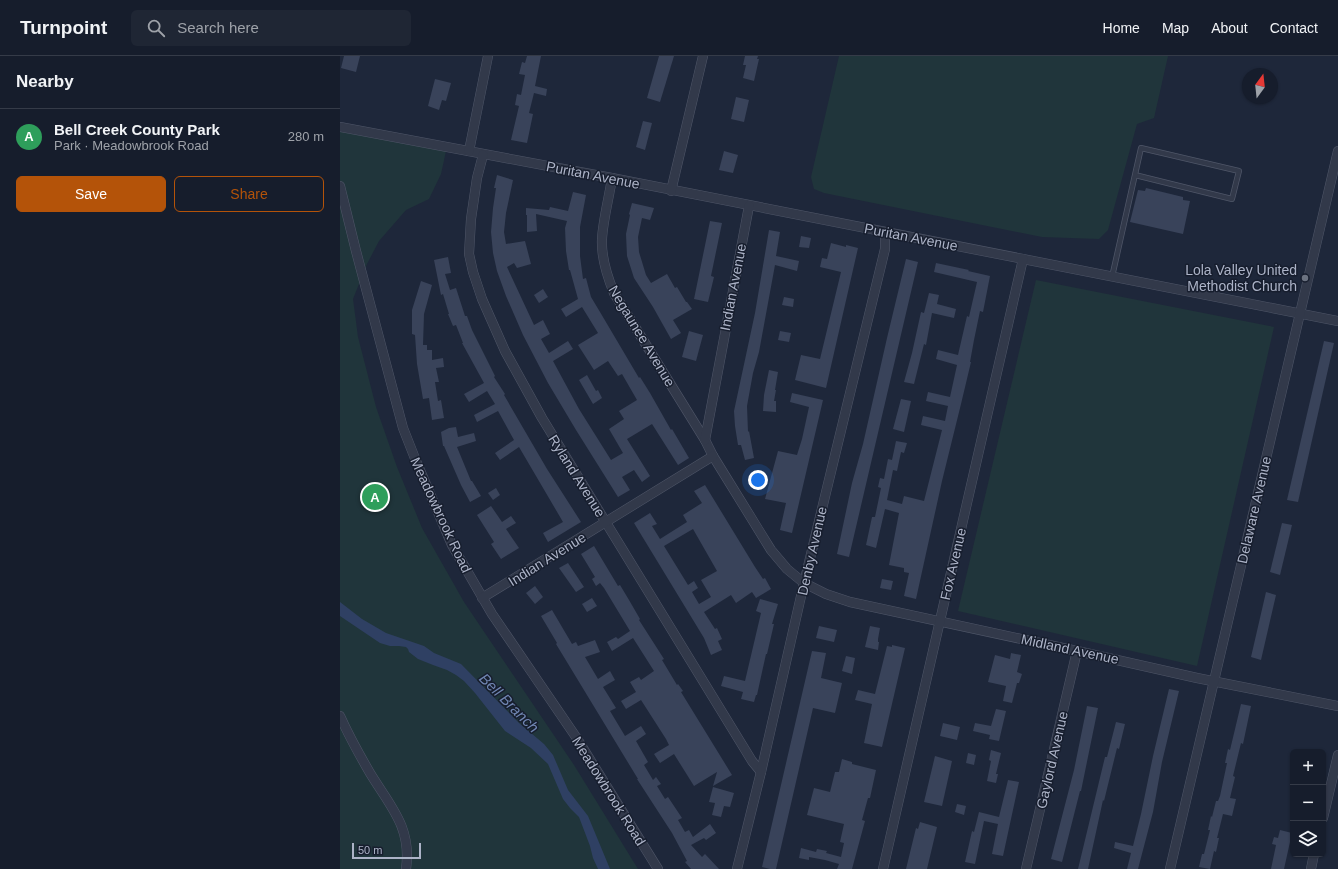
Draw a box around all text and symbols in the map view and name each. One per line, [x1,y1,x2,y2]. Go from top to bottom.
search box [131,10,411,46]
text: Turnpoint [20,17,107,38]
icon: search [145,17,167,39]
text: Search here [177,19,259,36]
text: Home [1103,20,1140,36]
text: Map [1162,20,1189,36]
text: About [1211,20,1248,36]
text: Contact [1270,20,1318,36]
north arrow [1242,68,1278,104]
text: Nearby [16,72,74,91]
text: Bell Creek County Park [54,121,220,138]
text: A [24,129,34,144]
text: 280 m [288,129,324,144]
text: Park · Meadowbrook Road [54,138,209,153]
street label: Puritan Avenue [545,158,641,192]
button: Save [16,176,166,212]
button: Share [174,176,324,212]
street label: Puritan Avenue [863,220,959,254]
street label: Indian Avenue [717,242,749,332]
place label: Lola Valley United Methodist Church [1185,262,1297,294]
marker: Lola Valley United Methodist Church [1300,273,1310,283]
street label: Negaunee Avenue [606,283,679,390]
street label: Ryland Avenue [545,432,609,520]
street label: Meadowbrook Road [407,455,475,575]
street label: Delaware Avenue [1234,455,1274,565]
your location [748,470,768,490]
pin: A [362,482,388,512]
street label: Denby Avenue [794,505,830,597]
street label: Fox Avenue [937,526,969,602]
street label: Indian Avenue [505,529,589,589]
street label: Midland Avenue [1020,631,1120,667]
water label: Bell Branch [476,670,542,736]
street label: Gaylord Avenue [1033,710,1071,810]
street label: Meadowbrook Road [569,734,649,848]
map controls [1290,749,1326,857]
button: + [1290,749,1326,785]
button: − [1290,785,1326,821]
button: layers [1290,821,1326,857]
scale bar [352,841,421,860]
text: 50 m [358,844,382,856]

